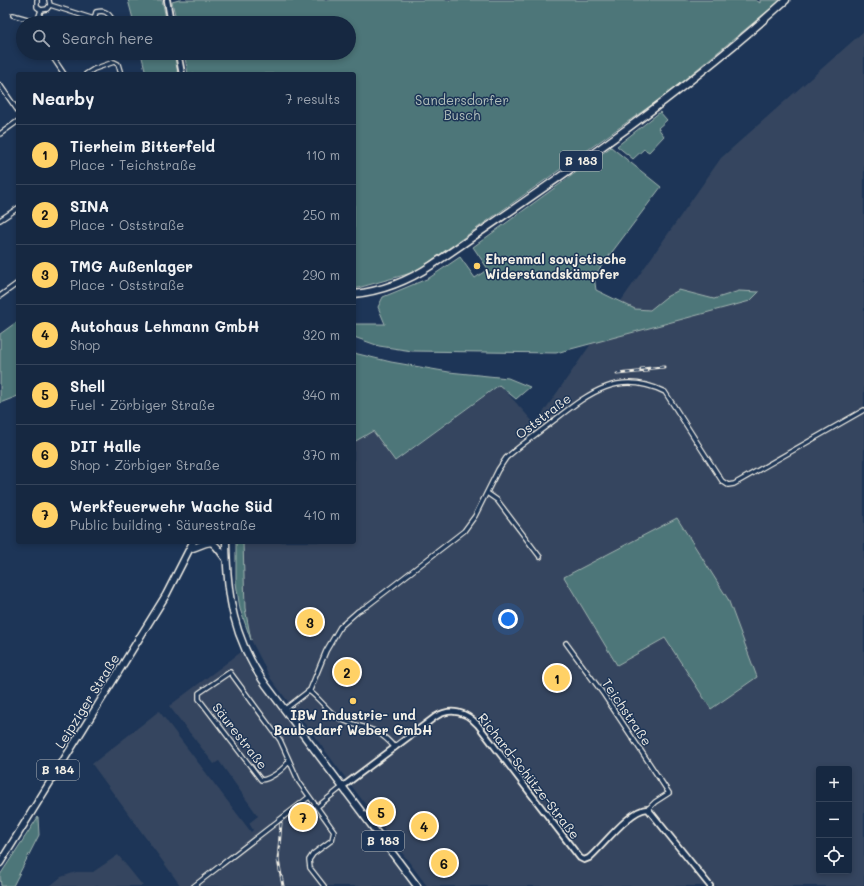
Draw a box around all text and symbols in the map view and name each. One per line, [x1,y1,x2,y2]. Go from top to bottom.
search box [16,16,356,60]
icon: search [30,27,52,49]
text: Search here [62,28,153,48]
text: Nearby [32,87,94,109]
text: 7 results [285,90,340,107]
park label: Sandersdorfer Busch [415,91,509,123]
text: Tierheim Bitterfeld [70,136,215,156]
text: 1 [42,146,48,163]
text: 110 m [306,146,340,163]
road number: B 183 [560,151,602,171]
text: Place · Teichstraße [70,156,196,173]
text: SINA [70,196,109,216]
text: 2 [41,206,49,223]
text: 250 m [303,206,340,223]
text: Place · Oststraße [70,216,184,233]
place label: Ehrenmal sowjetische Widerstandskämpfer [485,250,626,282]
text: TMG Außenlager [70,256,193,276]
marker: Ehrenmal sowjetische Widerstandskämpfer [472,261,482,271]
text: 3 [41,266,49,283]
text: 290 m [303,266,340,283]
text: Place · Oststraße [70,276,184,293]
text: Autohaus Lehmann GmbH [70,316,259,336]
text: 4 [41,326,49,343]
text: 320 m [303,326,340,343]
text: Shop [70,336,100,353]
text: Shell [70,376,105,396]
text: 5 [41,386,49,403]
text: 340 m [302,386,340,403]
street label: Oststraße [512,389,574,442]
text: Fuel · Zörbiger Straße [70,396,215,413]
text: DIT Halle [70,436,141,456]
text: 6 [41,446,49,463]
text: 370 m [303,446,340,463]
text: Shop · Zörbiger Straße [70,456,220,473]
text: Werkfeuerwehr Wache Süd [70,496,272,516]
text: 7 [41,506,49,523]
text: 410 m [304,506,340,523]
text: Public building · Säurestraße [70,516,256,533]
pin: 3 [297,607,323,637]
your location [498,609,518,629]
street label: Leipziger Straße [51,650,122,751]
pin: 2 [334,657,360,687]
pin: 1 [544,663,570,693]
street label: Teichstraße [599,675,656,748]
marker: IBW Industrie- und Baubedarf Weber GmbH [348,696,358,706]
street label: Säurestraße [209,699,272,772]
place label: IBW Industrie- und Baubedarf Weber GmbH [274,706,432,738]
street label: Richard-Schütze-Straße [475,709,584,842]
road number: B 184 [37,760,79,780]
map controls [816,766,852,874]
button: + [816,766,852,802]
pin: 5 [368,797,394,827]
pin: 7 [290,802,316,832]
button: − [816,802,852,838]
pin: 4 [411,811,437,841]
road number: B 183 [362,831,404,851]
button: locate [816,838,852,874]
pin: 6 [431,848,457,878]

